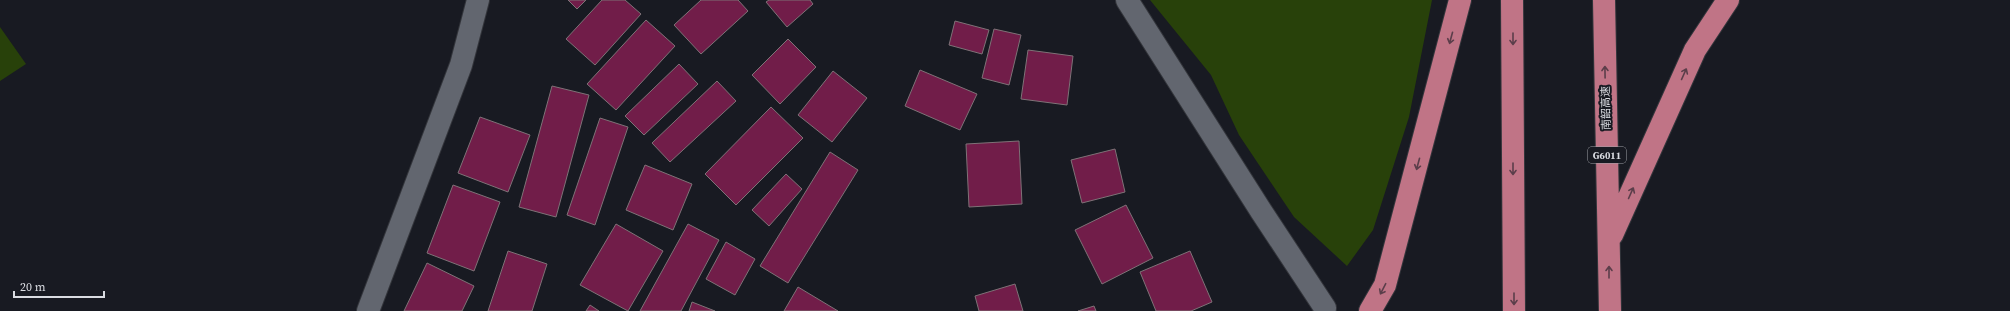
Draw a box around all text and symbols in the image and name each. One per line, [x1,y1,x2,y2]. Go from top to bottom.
one-way arrow [1447,31,1455,44]
one-way arrow [1509,32,1517,45]
one-way arrow [1602,66,1609,79]
one-way arrow [1680,69,1688,81]
street label: 南韶高速 [1598,86,1614,130]
road number: G6011 [1588,147,1626,163]
one-way arrow [1414,157,1421,170]
one-way arrow [1509,162,1517,175]
one-way arrow [1628,187,1635,199]
one-way arrow [1606,266,1613,279]
scale bar [14,273,104,299]
text: 20 m [20,279,46,295]
one-way arrow [1378,282,1386,294]
one-way arrow [1510,292,1518,305]

